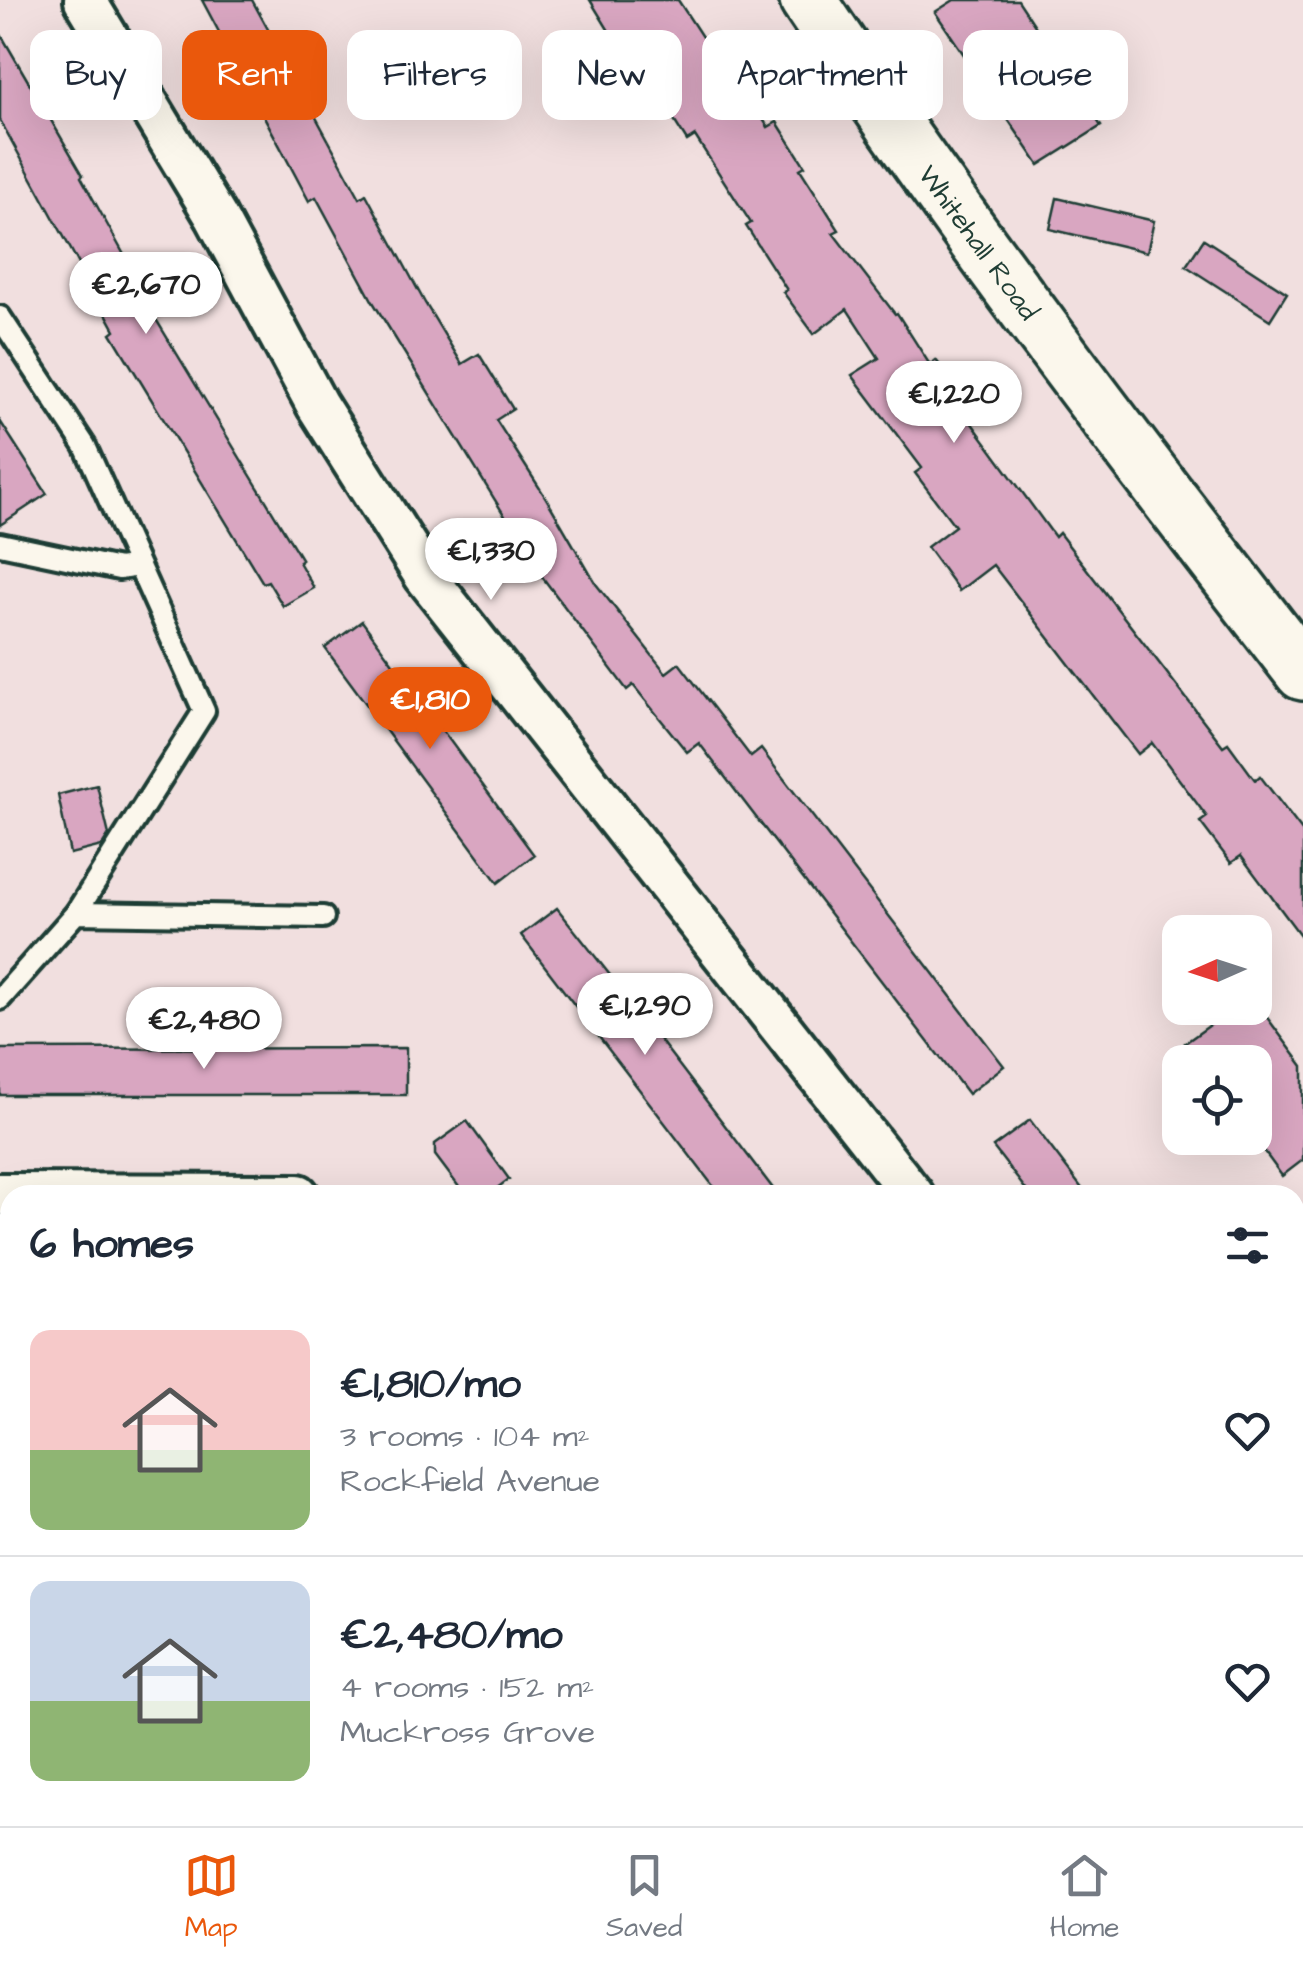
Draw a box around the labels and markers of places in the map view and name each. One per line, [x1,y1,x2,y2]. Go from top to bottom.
pin: €2,670 [65,252,227,337]
pin: €1,220 [873,361,1035,446]
pin: €1,330 [410,518,572,603]
pin: €1,810 [349,667,511,752]
pin: €1,290 [564,973,726,1058]
pin: €2,480 [123,987,285,1072]

